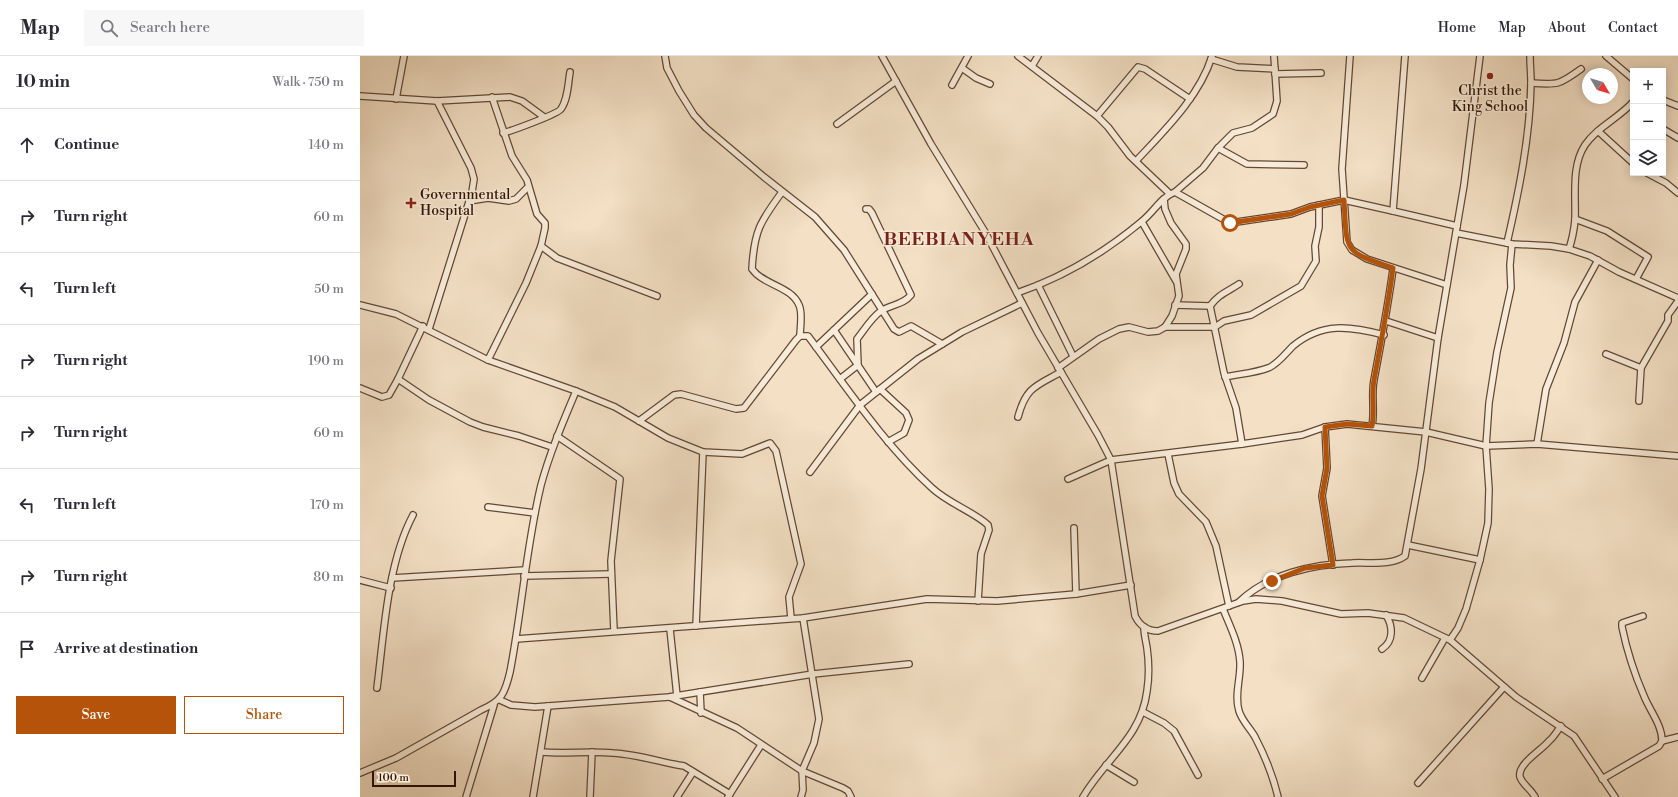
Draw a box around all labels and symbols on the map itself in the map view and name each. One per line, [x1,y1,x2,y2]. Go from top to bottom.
north arrow [1582,68,1618,104]
marker: Christ the King School [1485,71,1495,81]
place label: Christ the King School [1452,82,1528,116]
place label: Governmental Hospital [420,186,510,220]
marker: Governmental Hospital [405,197,417,209]
route start [1221,214,1239,232]
district label: BEEBIANYEHA [883,228,1035,251]
route end [1263,572,1281,590]
scale bar [372,769,456,788]

